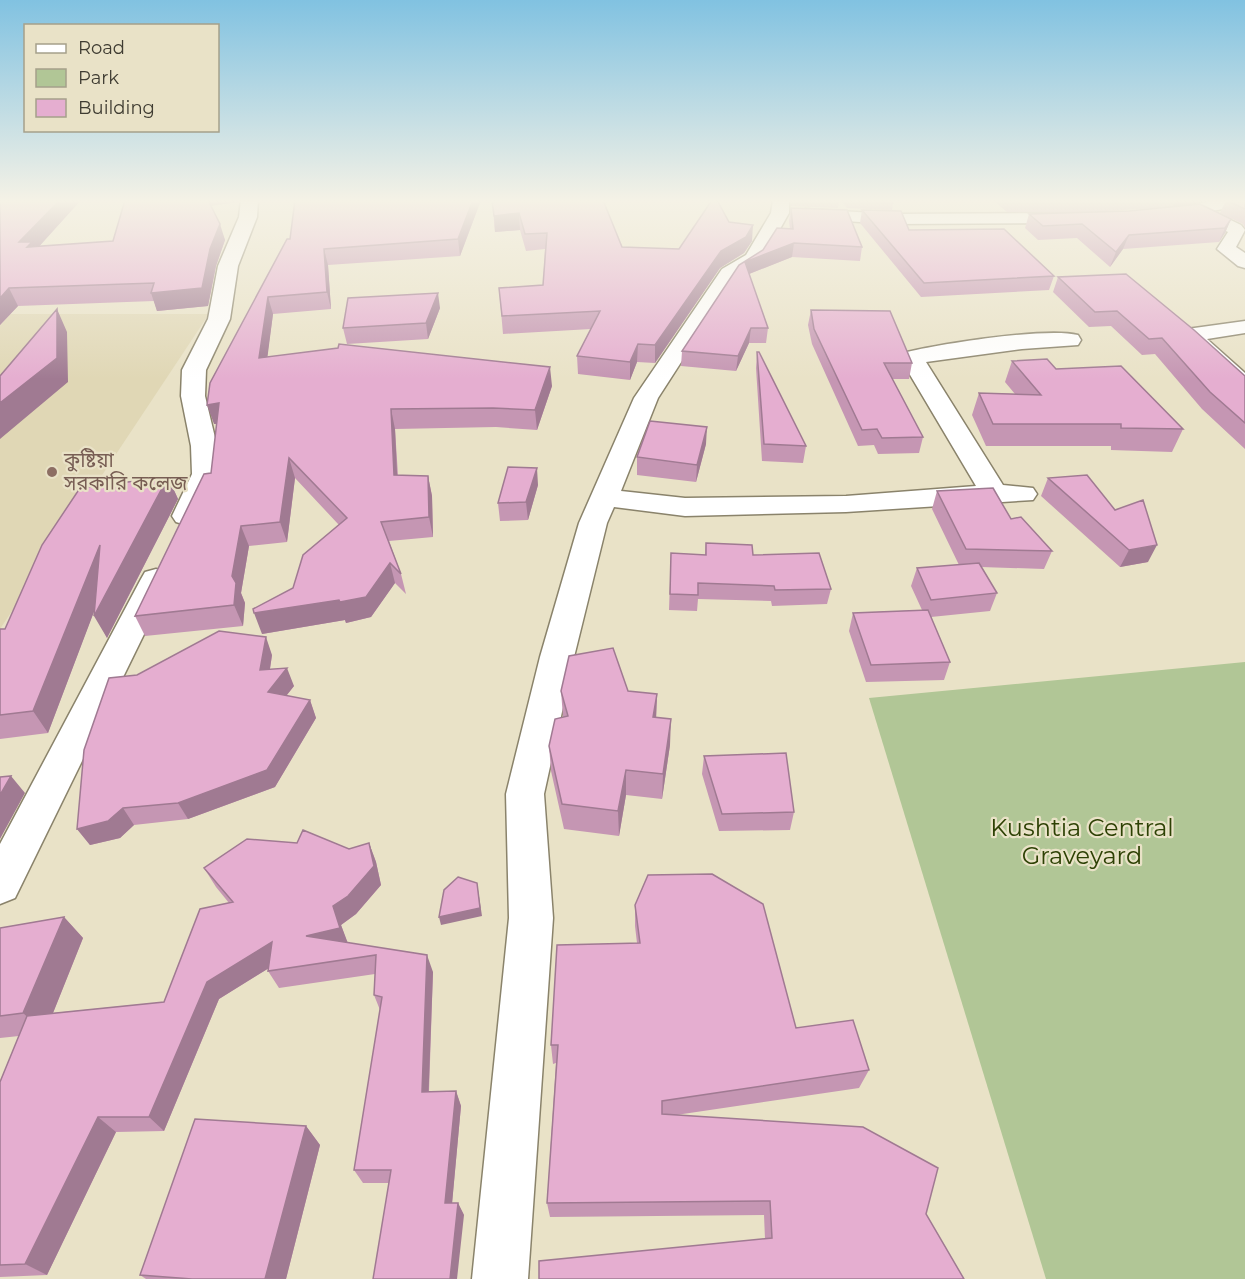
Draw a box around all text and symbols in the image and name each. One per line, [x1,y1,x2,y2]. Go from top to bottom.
legend [24,24,219,132]
text: Road [78,37,125,59]
text: Park [78,67,119,89]
text: Building [78,97,155,119]
place label: কুষ্টিয়া সরকারি কলেজ [63,448,188,495]
marker: কুষ্টিয়া সরকারি কলেজ [45,465,59,479]
park label: Kushtia Central Graveyard [990,813,1174,870]

